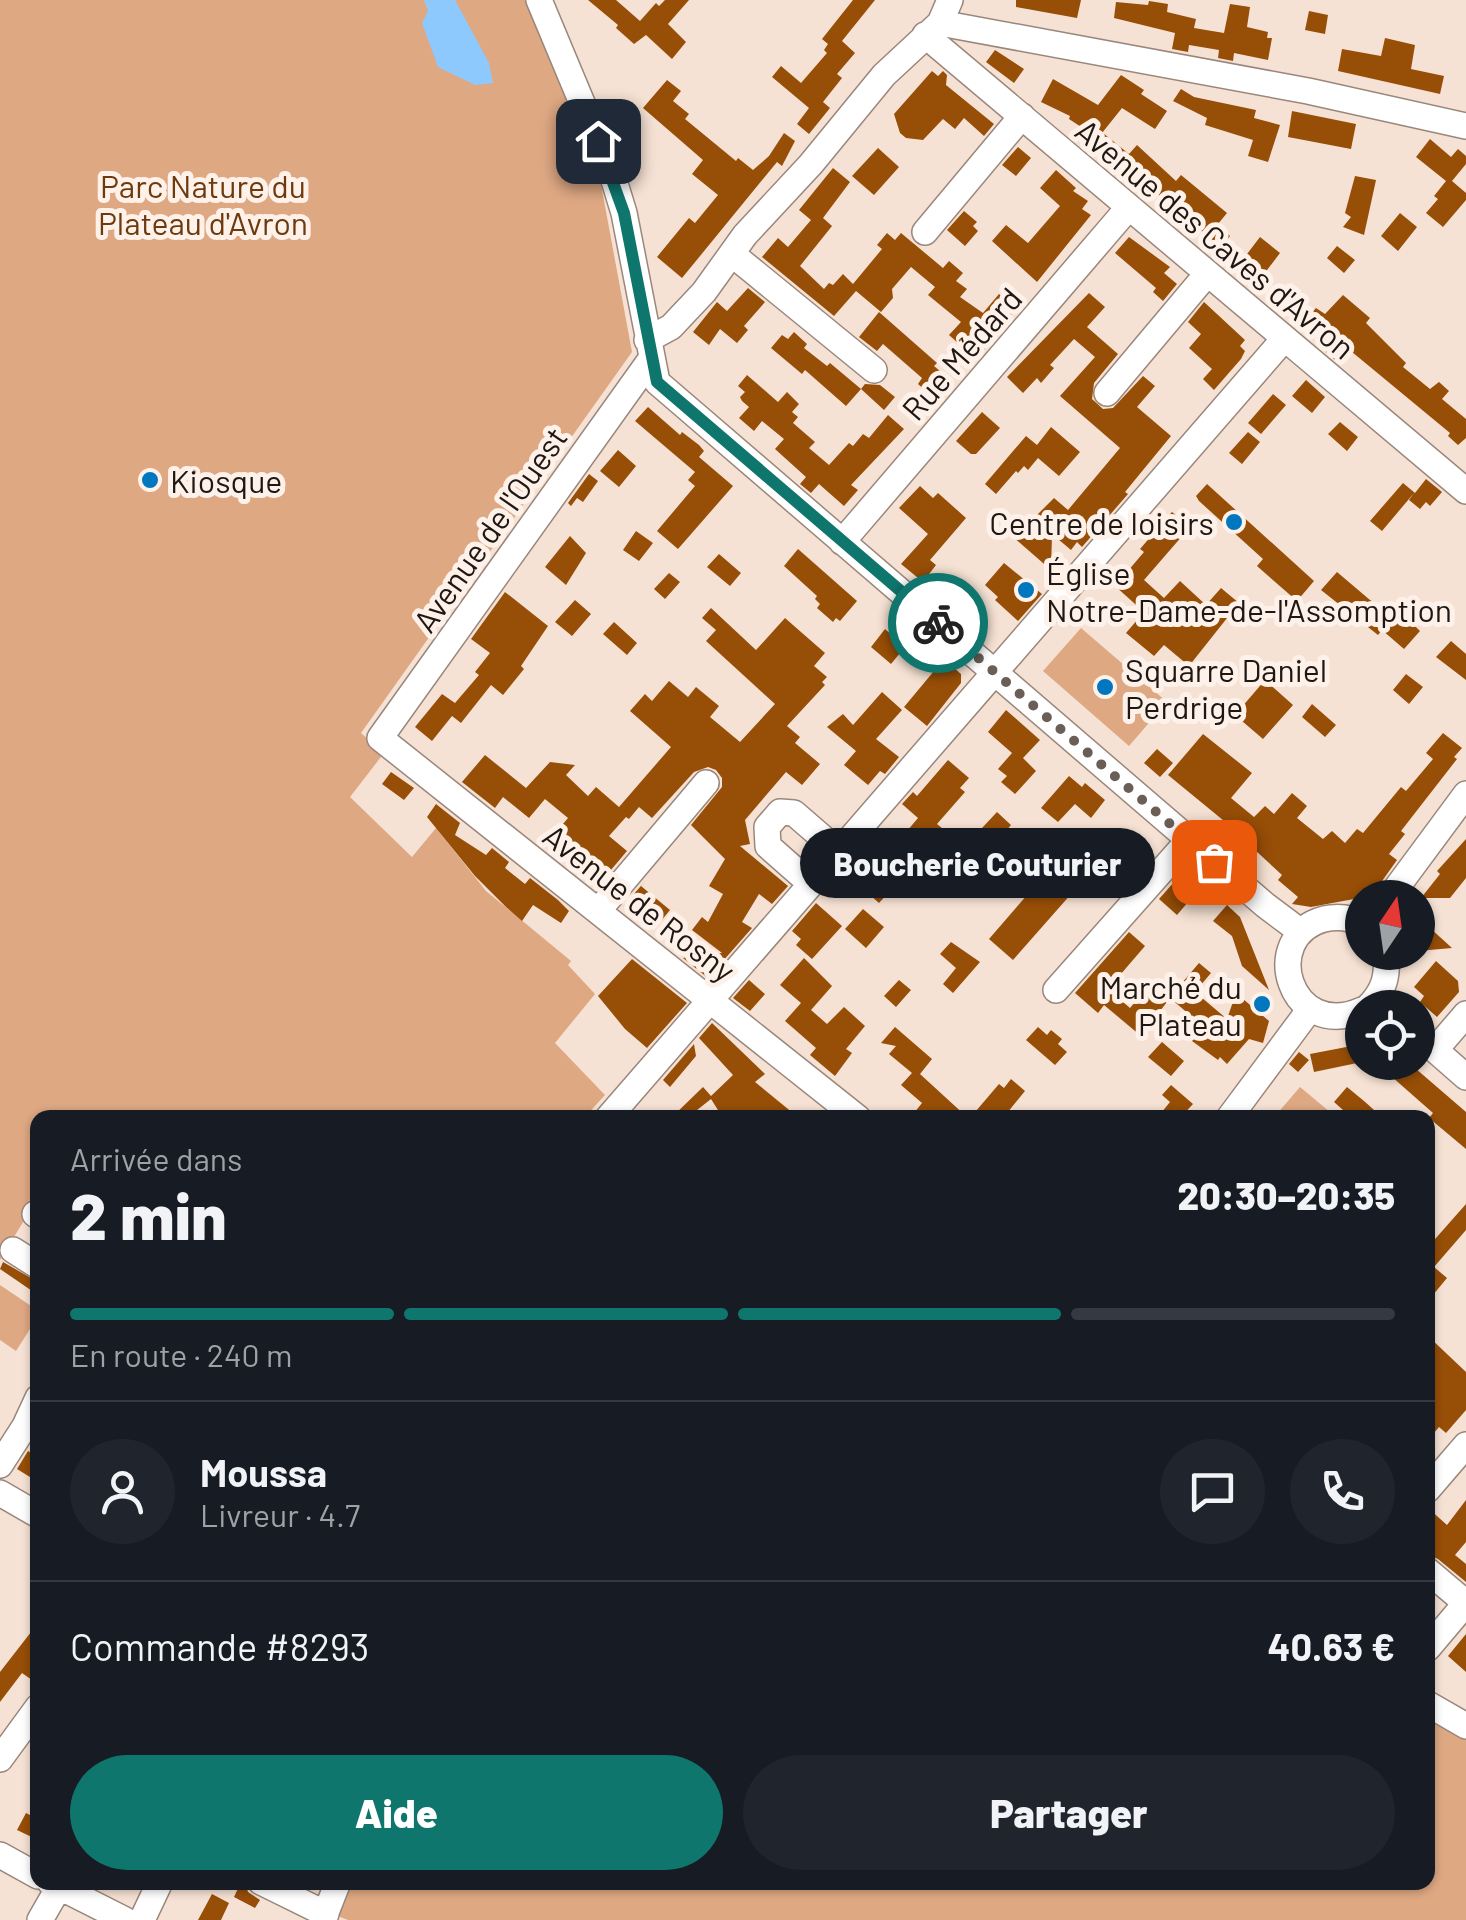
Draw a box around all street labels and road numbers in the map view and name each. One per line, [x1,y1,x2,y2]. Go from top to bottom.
street label: Avenue des Caves d'Avron [1069,110,1363,366]
street label: Rue Médard [893,279,1029,427]
street label: Avenue de l'Ouest [404,419,574,639]
street label: Avenue de Rosny [536,815,744,989]

